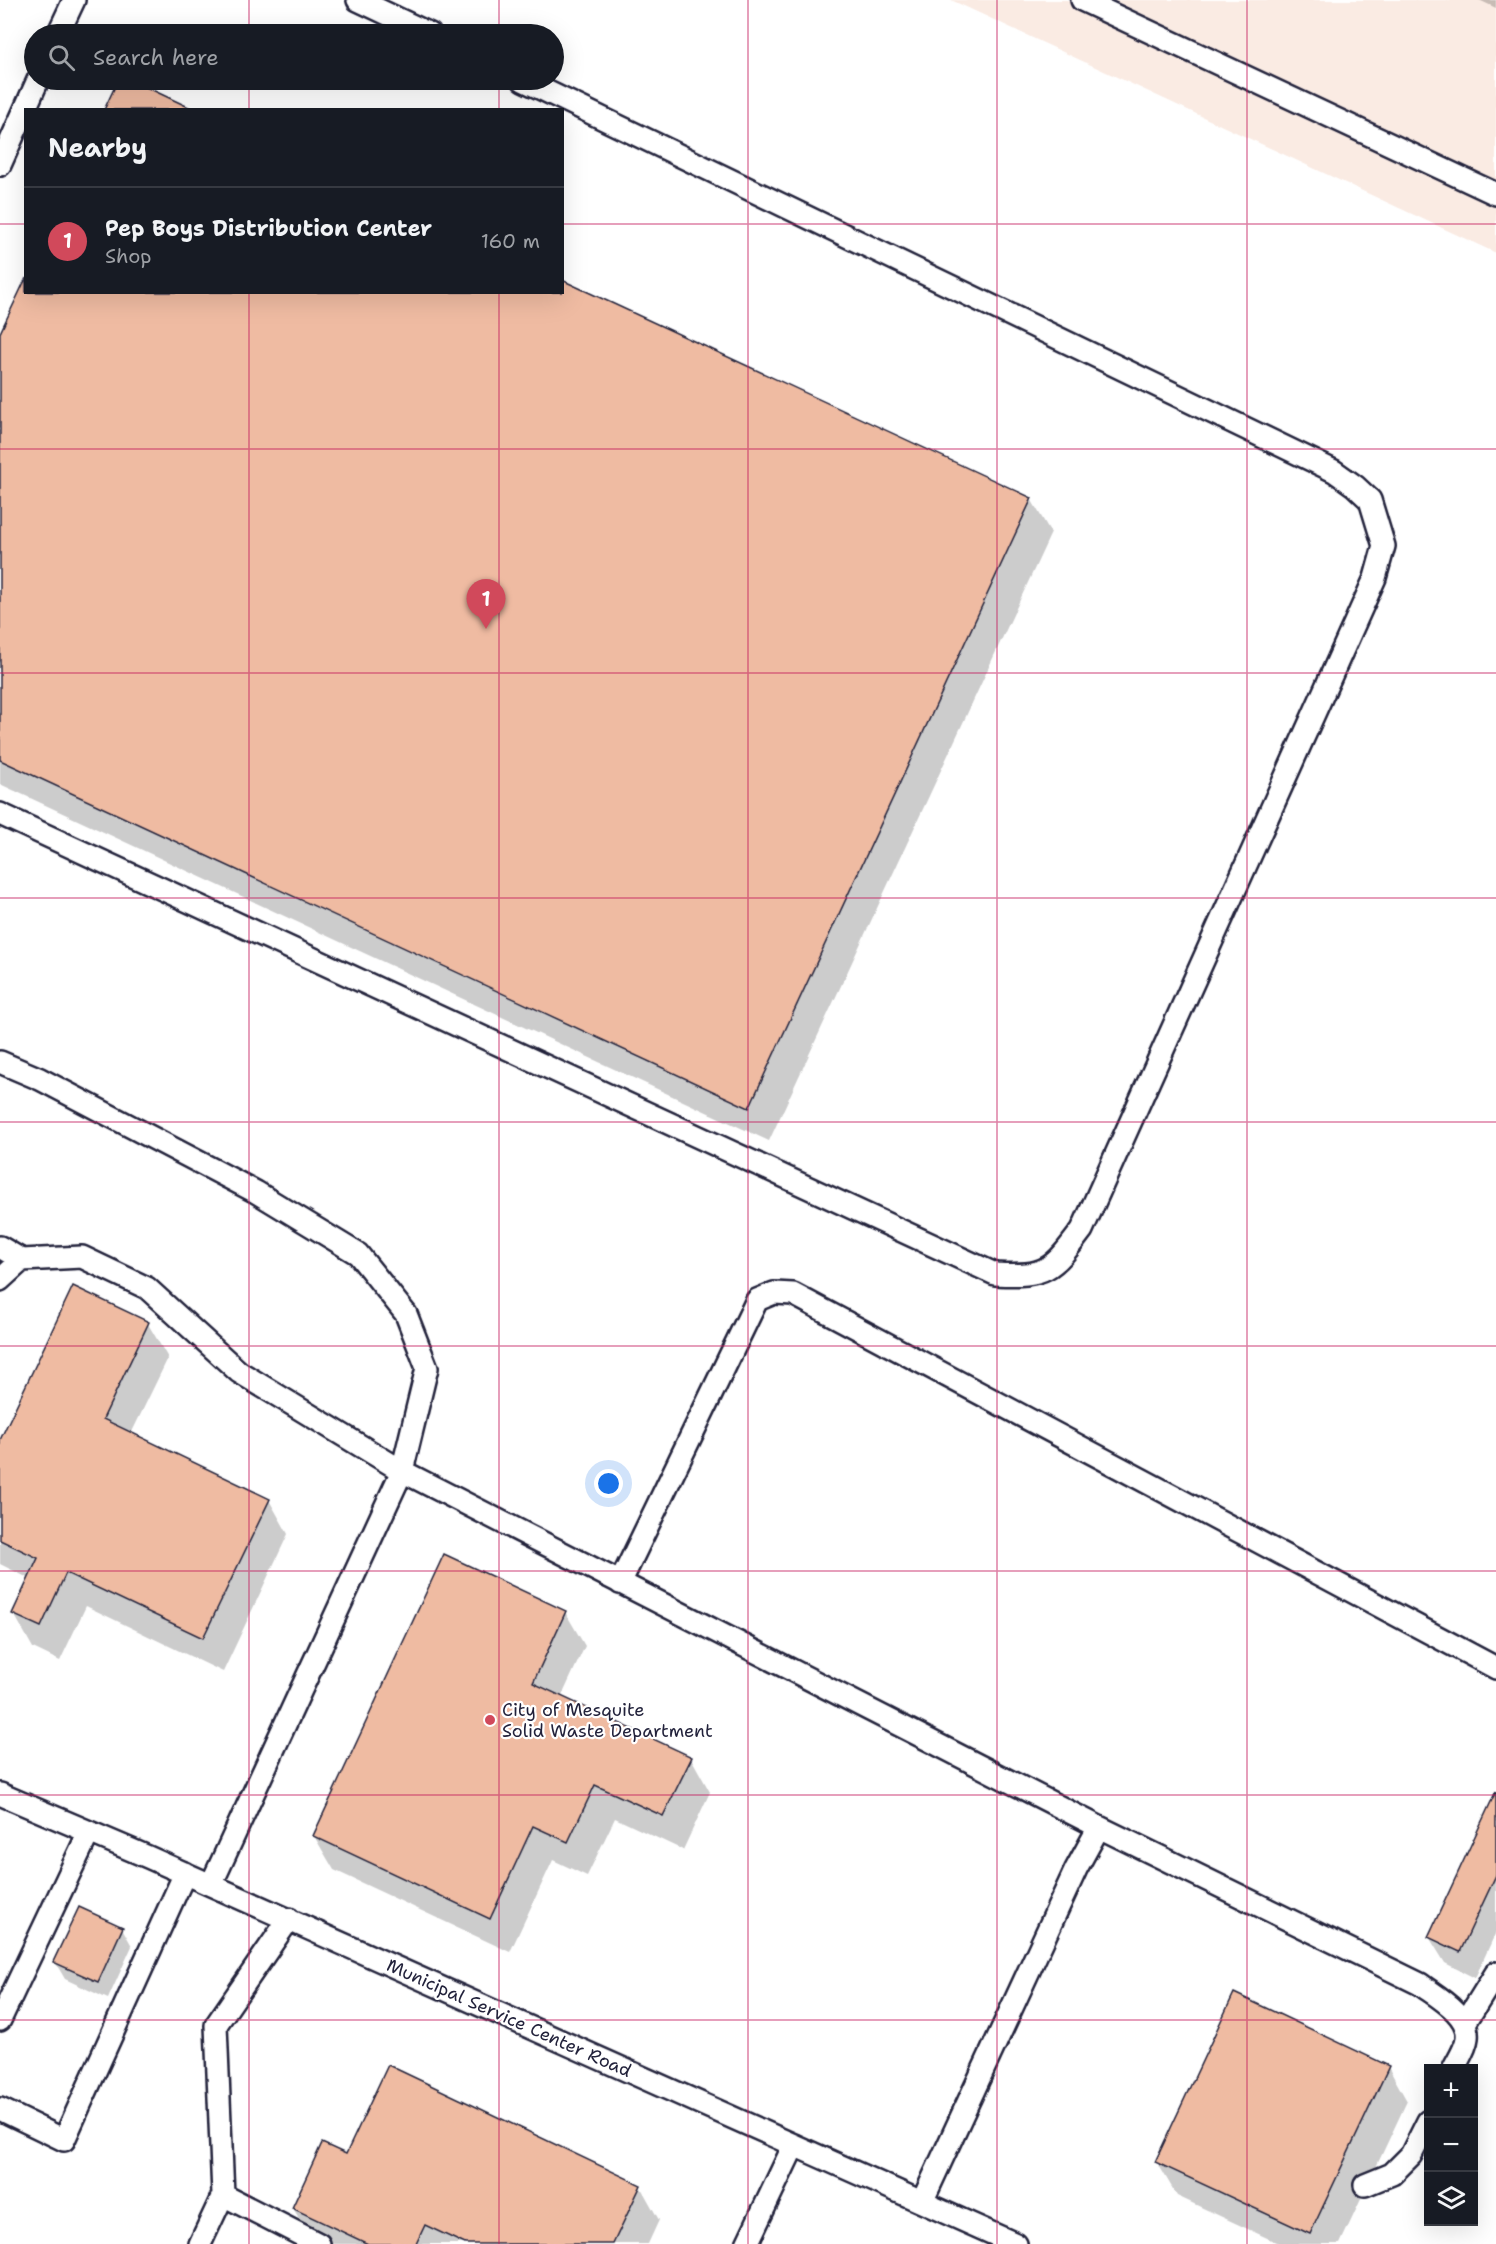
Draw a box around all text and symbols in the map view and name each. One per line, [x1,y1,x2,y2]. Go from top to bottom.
search box [24,24,564,90]
icon: search [45,41,78,74]
text: Search here [93,43,219,72]
text: Nearby [48,130,147,165]
text: Pep Boys Distribution Center [105,214,432,243]
text: 1 [63,228,72,254]
text: 160 m [481,228,540,254]
text: Shop [105,243,152,269]
pin: 1 [466,580,506,629]
your location [594,1469,623,1498]
place label: City of Mesquite Solid Waste Department [502,1698,713,1743]
marker: City of Mesquite Solid Waste Department [483,1713,497,1727]
street label: Municipal Service Center Road [383,1953,635,2083]
map controls [1424,2064,1478,2226]
button: + [1424,2064,1478,2118]
button: − [1424,2118,1478,2172]
button: layers [1424,2172,1478,2226]

